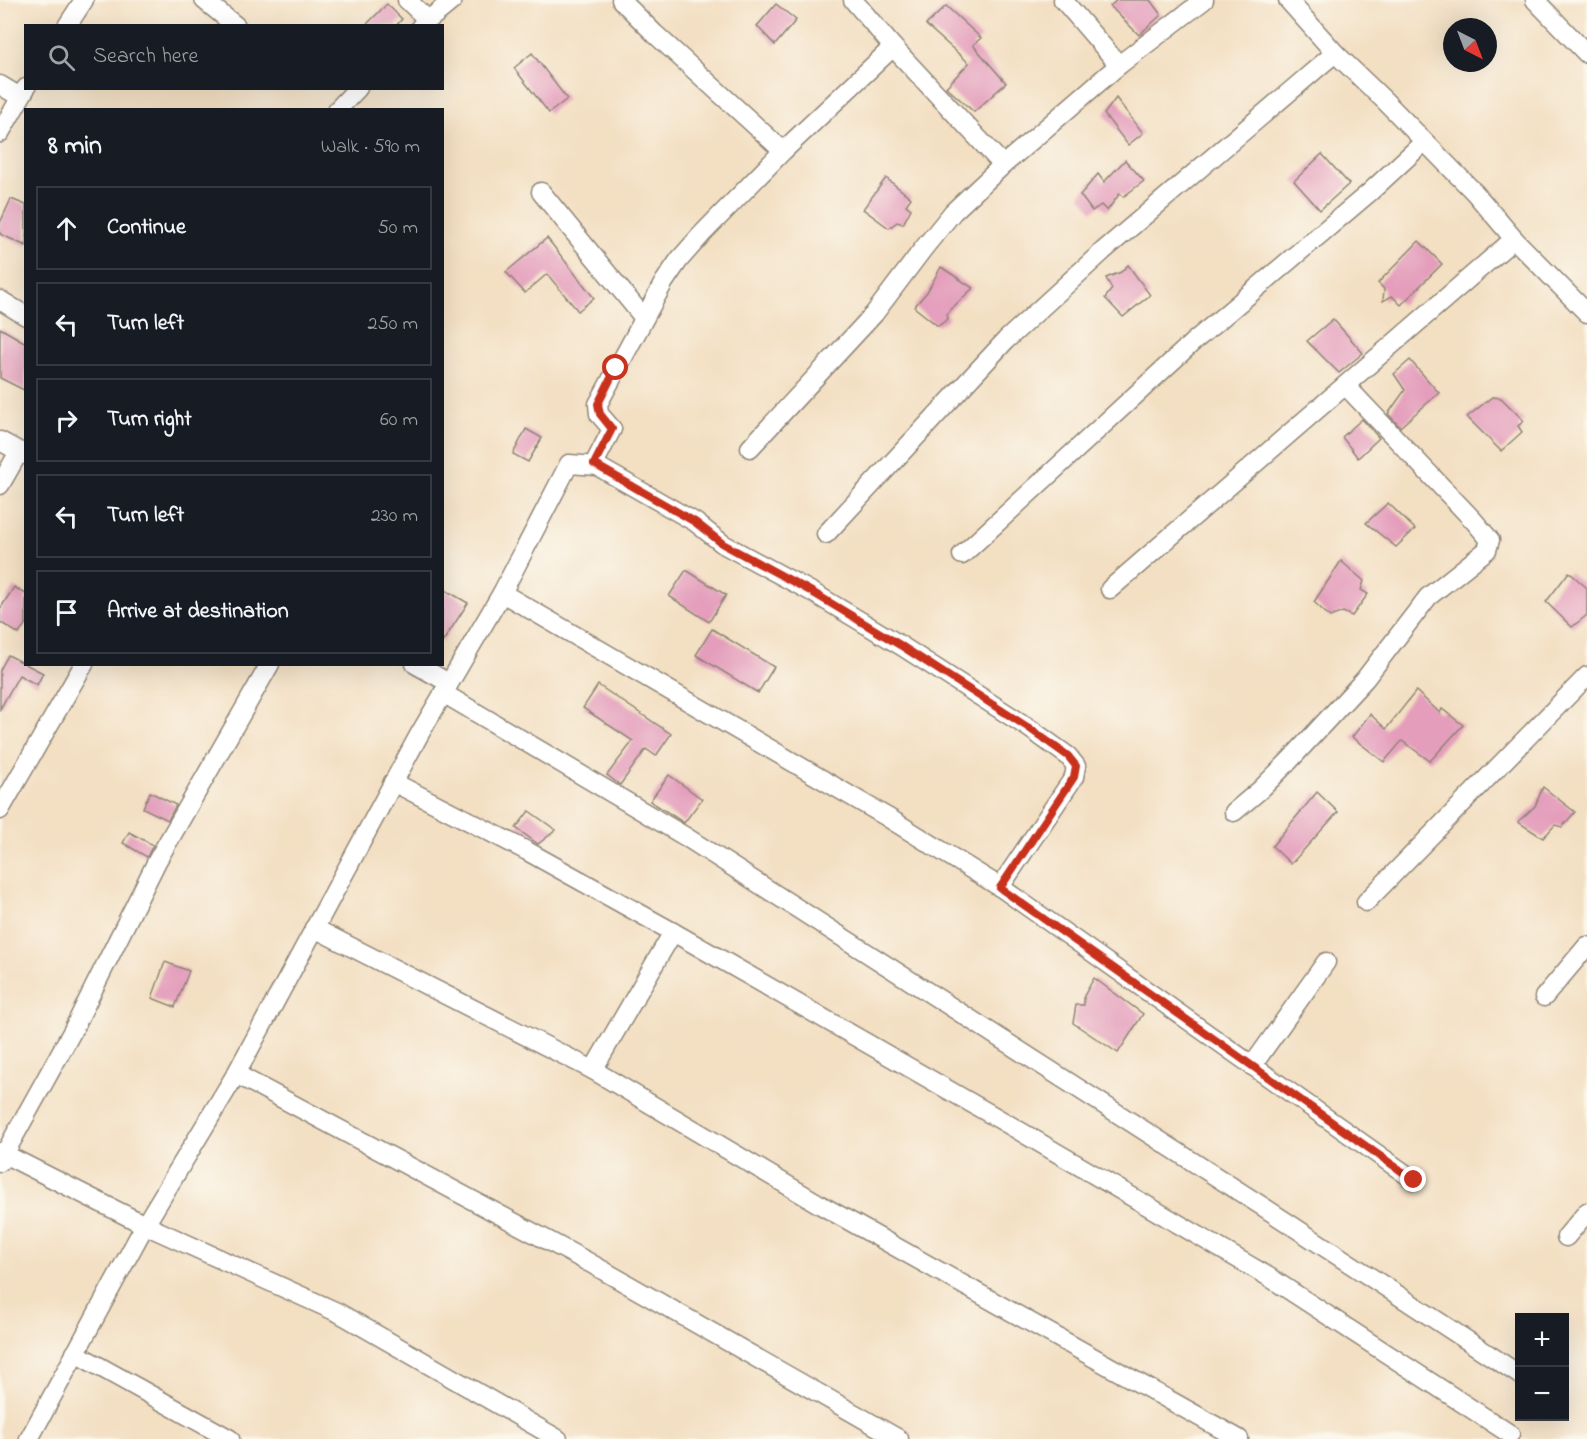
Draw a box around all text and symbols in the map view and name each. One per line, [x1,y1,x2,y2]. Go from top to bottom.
north arrow [1443,18,1497,72]
search box [24,24,444,90]
icon: search [45,41,78,74]
text: Search here [93,41,198,73]
text: 8 min [48,128,102,166]
text: Walk · 590 m [321,133,420,162]
icon: ahead [50,212,83,245]
text: Continue [107,212,186,244]
text: 50 m [377,214,418,243]
icon: left [50,308,83,341]
text: Turn left [107,308,184,340]
text: 250 m [367,310,418,339]
route start [602,354,628,380]
icon: right [50,404,83,437]
text: Turn right [107,404,192,436]
text: 60 m [380,406,418,435]
icon: left [50,500,83,533]
text: Turn left [107,500,184,532]
text: 230 m [371,502,418,531]
icon: arrive [50,596,83,629]
text: Arrive at destination [107,596,289,628]
route end [1400,1166,1426,1192]
map controls [1515,1313,1569,1421]
button: + [1515,1313,1569,1367]
button: − [1515,1367,1569,1421]

